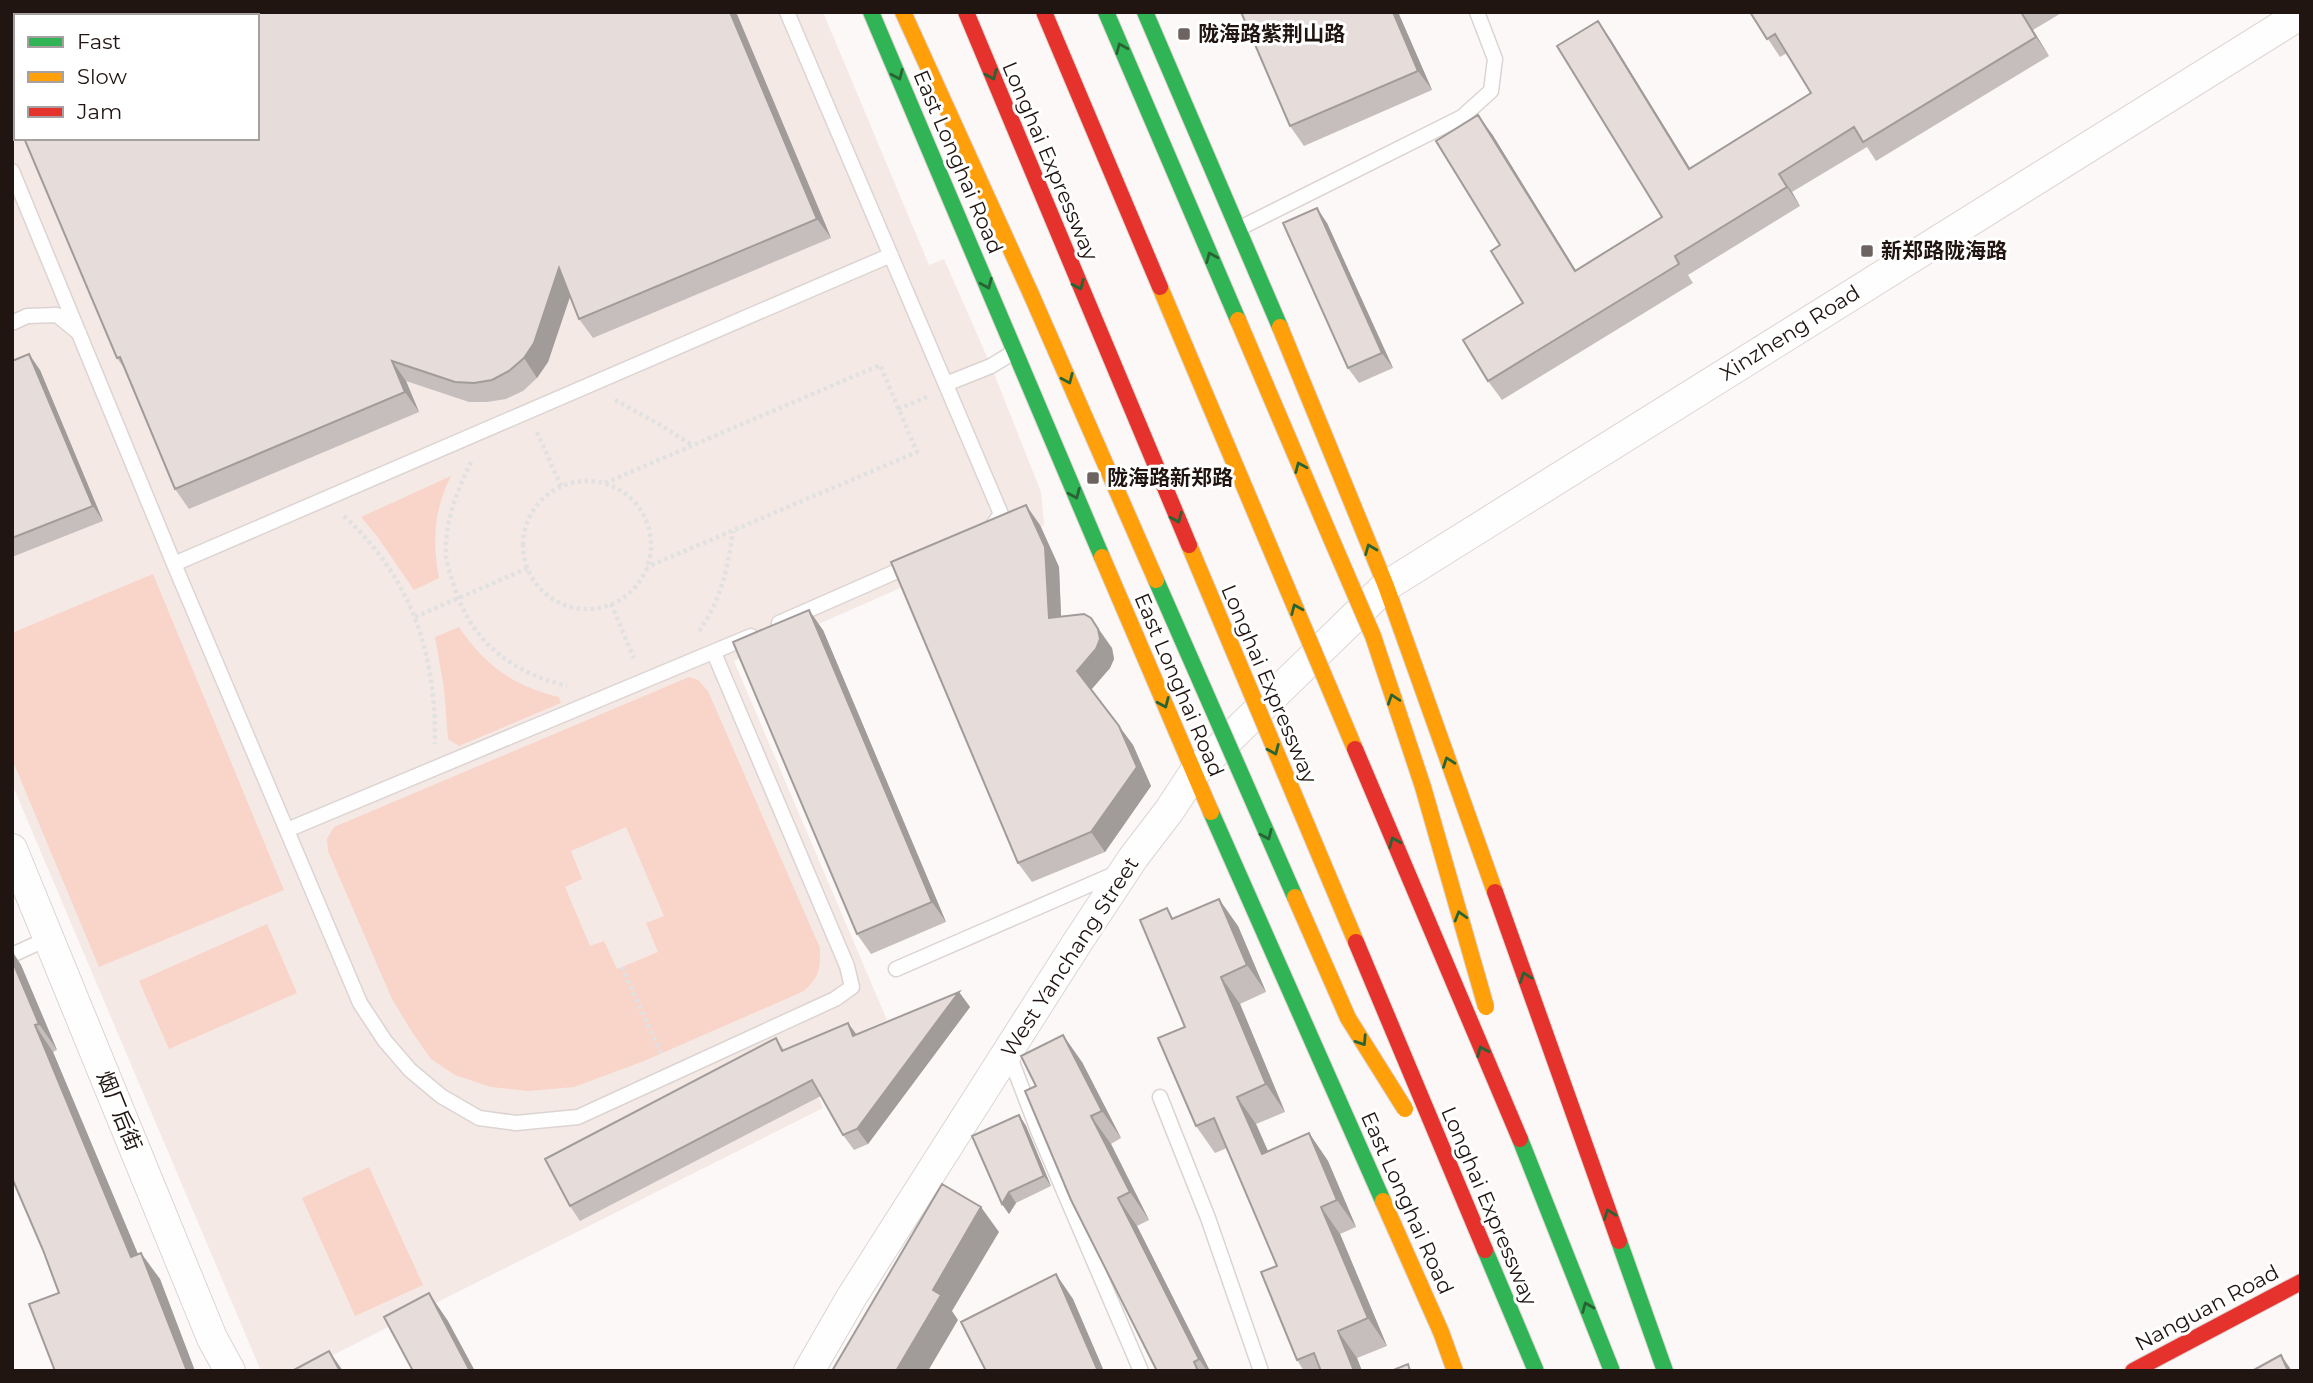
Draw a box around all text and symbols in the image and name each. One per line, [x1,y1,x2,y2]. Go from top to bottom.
legend [14,14,259,140]
place label: 陇海路紫荆山路 [1198,21,1345,46]
marker: 陇海路紫荆山路 [1176,26,1192,42]
text: Fast [77,29,121,54]
one-way arrow [1115,43,1129,55]
street label: Longhai Expressway [997,58,1104,264]
text: Slow [77,64,127,89]
street label: East Longhai Road [908,66,1008,257]
one-way arrow [890,68,904,80]
one-way arrow [983,69,997,81]
text: Jam [76,99,122,124]
place label: 新郑路陇海路 [1881,238,2007,263]
marker: 新郑路陇海路 [1859,243,1875,259]
one-way arrow [1205,252,1219,264]
one-way arrow [979,277,993,289]
one-way arrow [1071,279,1085,291]
street label: Xinzheng Road [1715,280,1864,386]
one-way arrow [1060,372,1074,385]
one-way arrow [1294,461,1308,474]
place label: 陇海路新郑路 [1107,465,1233,490]
marker: 陇海路新郑路 [1085,470,1101,486]
one-way arrow [1067,487,1081,499]
one-way arrow [1168,511,1182,523]
one-way arrow [1364,543,1378,556]
street label: Longhai Expressway [1216,581,1323,787]
street label: East Longhai Road [1129,589,1229,780]
one-way arrow [1290,604,1304,617]
one-way arrow [1387,693,1402,705]
one-way arrow [1156,696,1170,709]
one-way arrow [1266,743,1280,755]
one-way arrow [1442,757,1456,769]
one-way arrow [1259,827,1273,840]
one-way arrow [1388,836,1402,849]
street label: West Yanchang Street [996,852,1144,1061]
one-way arrow [1453,911,1468,923]
one-way arrow [1519,971,1533,983]
one-way arrow [1354,1033,1367,1046]
one-way arrow [1476,1046,1490,1059]
street label: 烟厂后街 [92,1067,147,1154]
street label: Longhai Expressway [1436,1103,1543,1309]
street label: East Longhai Road [1356,1108,1459,1298]
one-way arrow [1603,1209,1617,1221]
street label: Nanguan Road [2131,1259,2283,1356]
one-way arrow [1581,1302,1595,1314]

